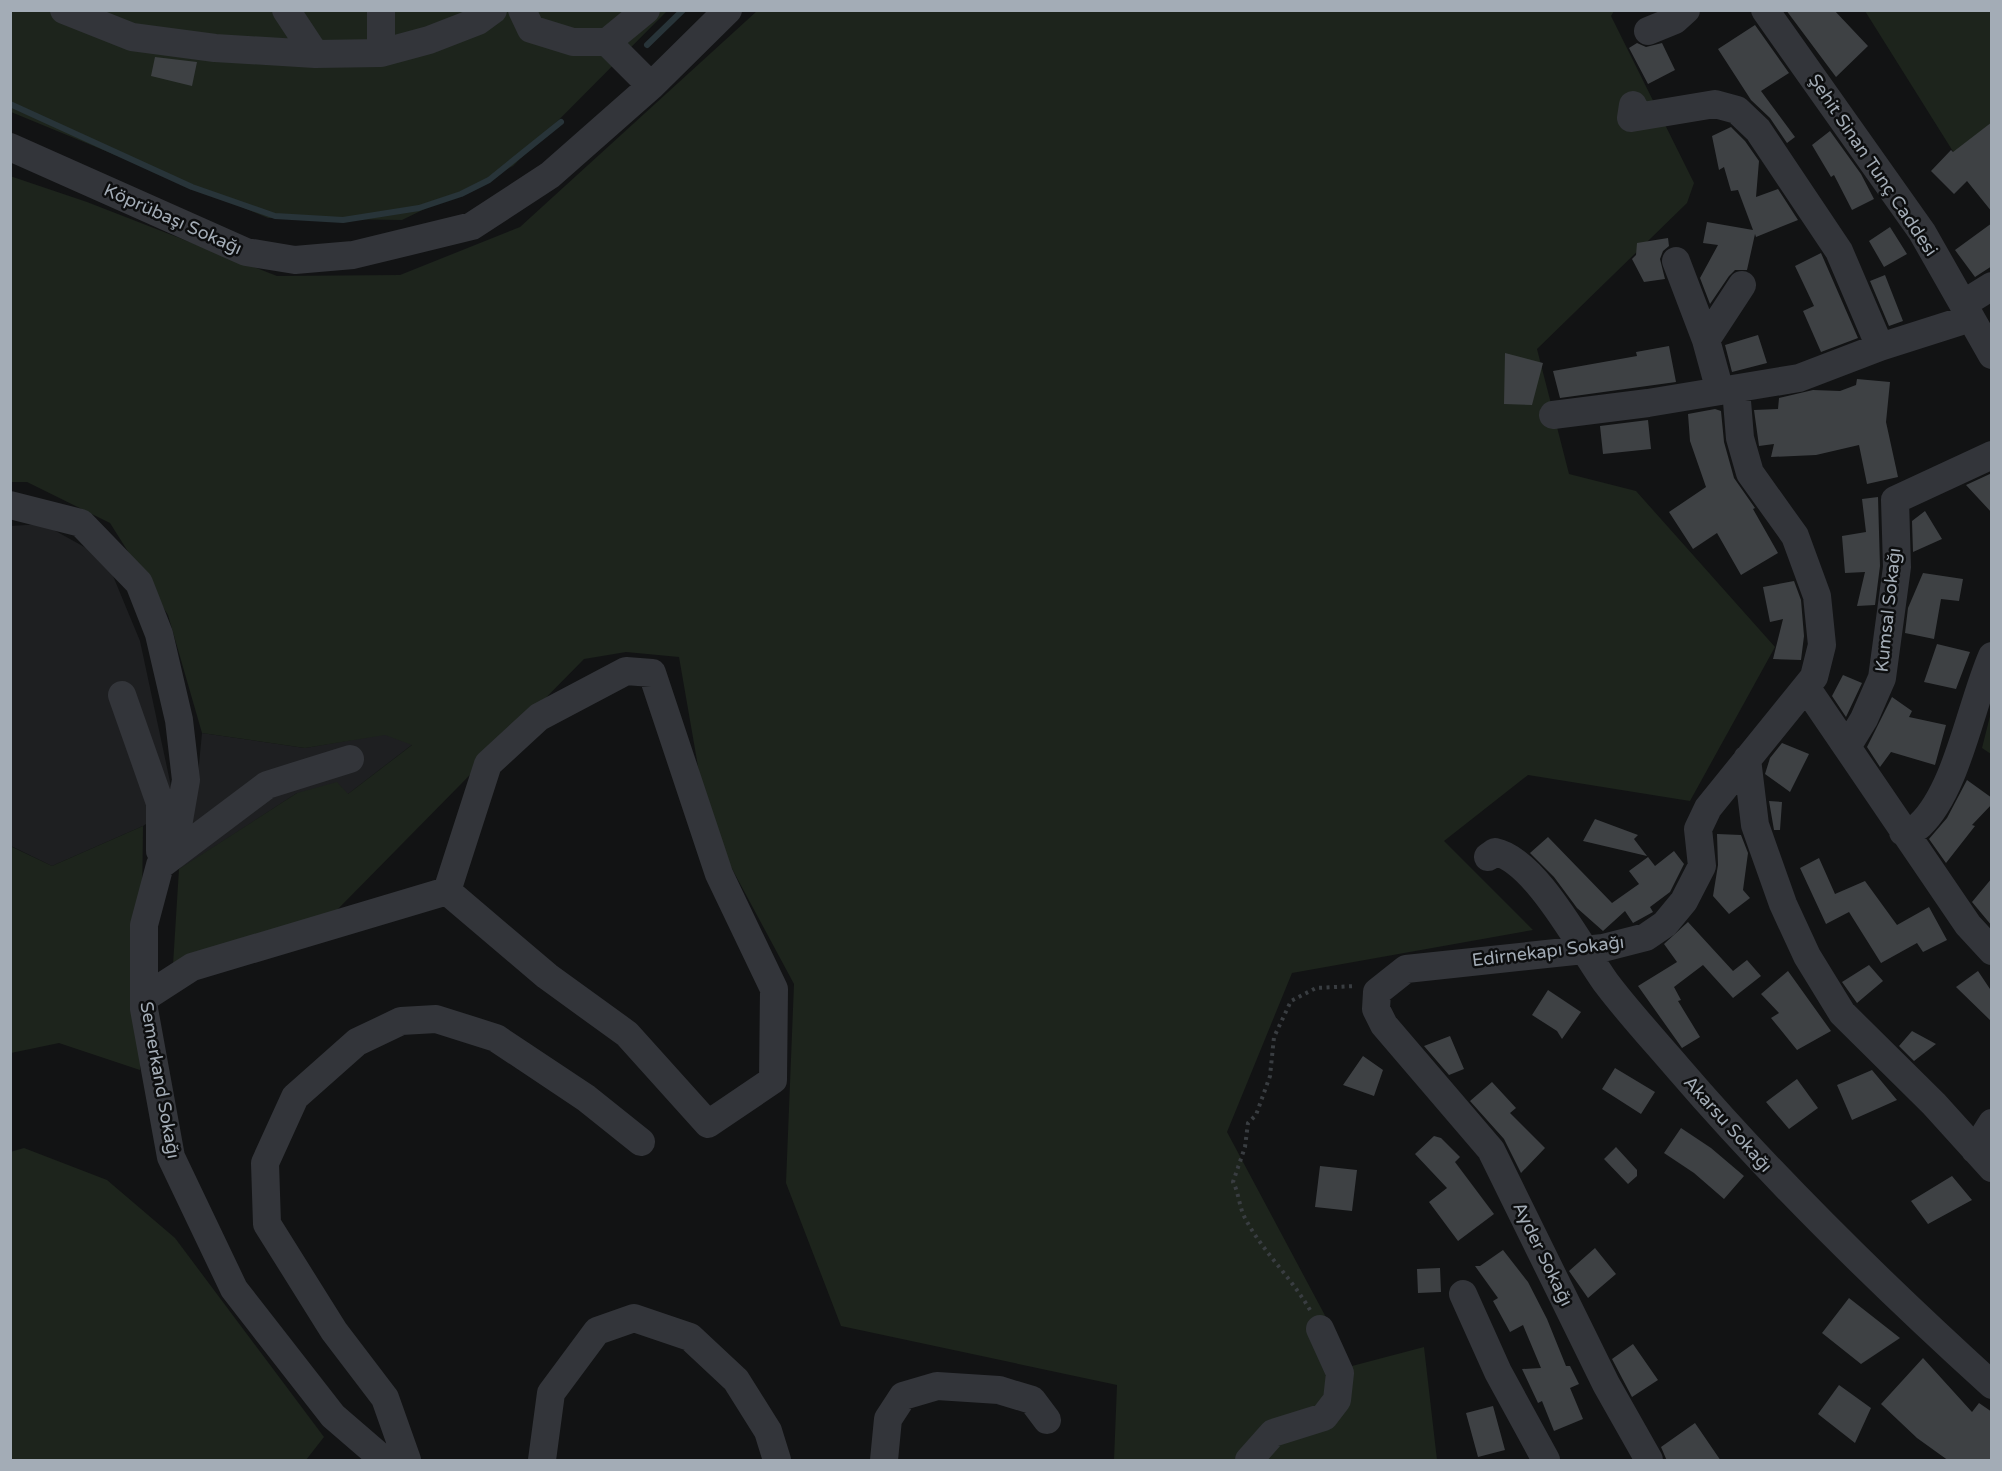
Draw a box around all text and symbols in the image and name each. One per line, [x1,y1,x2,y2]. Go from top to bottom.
street label: Şehit Sinan Tunç Caddesi [1804,70,1942,260]
street label: Köprübaşı Sokağı [100,179,246,259]
street label: Kumsal Sokağı [1871,547,1905,673]
street label: Edirnekapı Sokağı [1471,931,1625,971]
street label: Semerkand Sokağı [135,1000,185,1160]
street label: Akarsu Sokağı [1679,1071,1777,1177]
street label: Ayder Sokağı [1508,1198,1578,1310]

